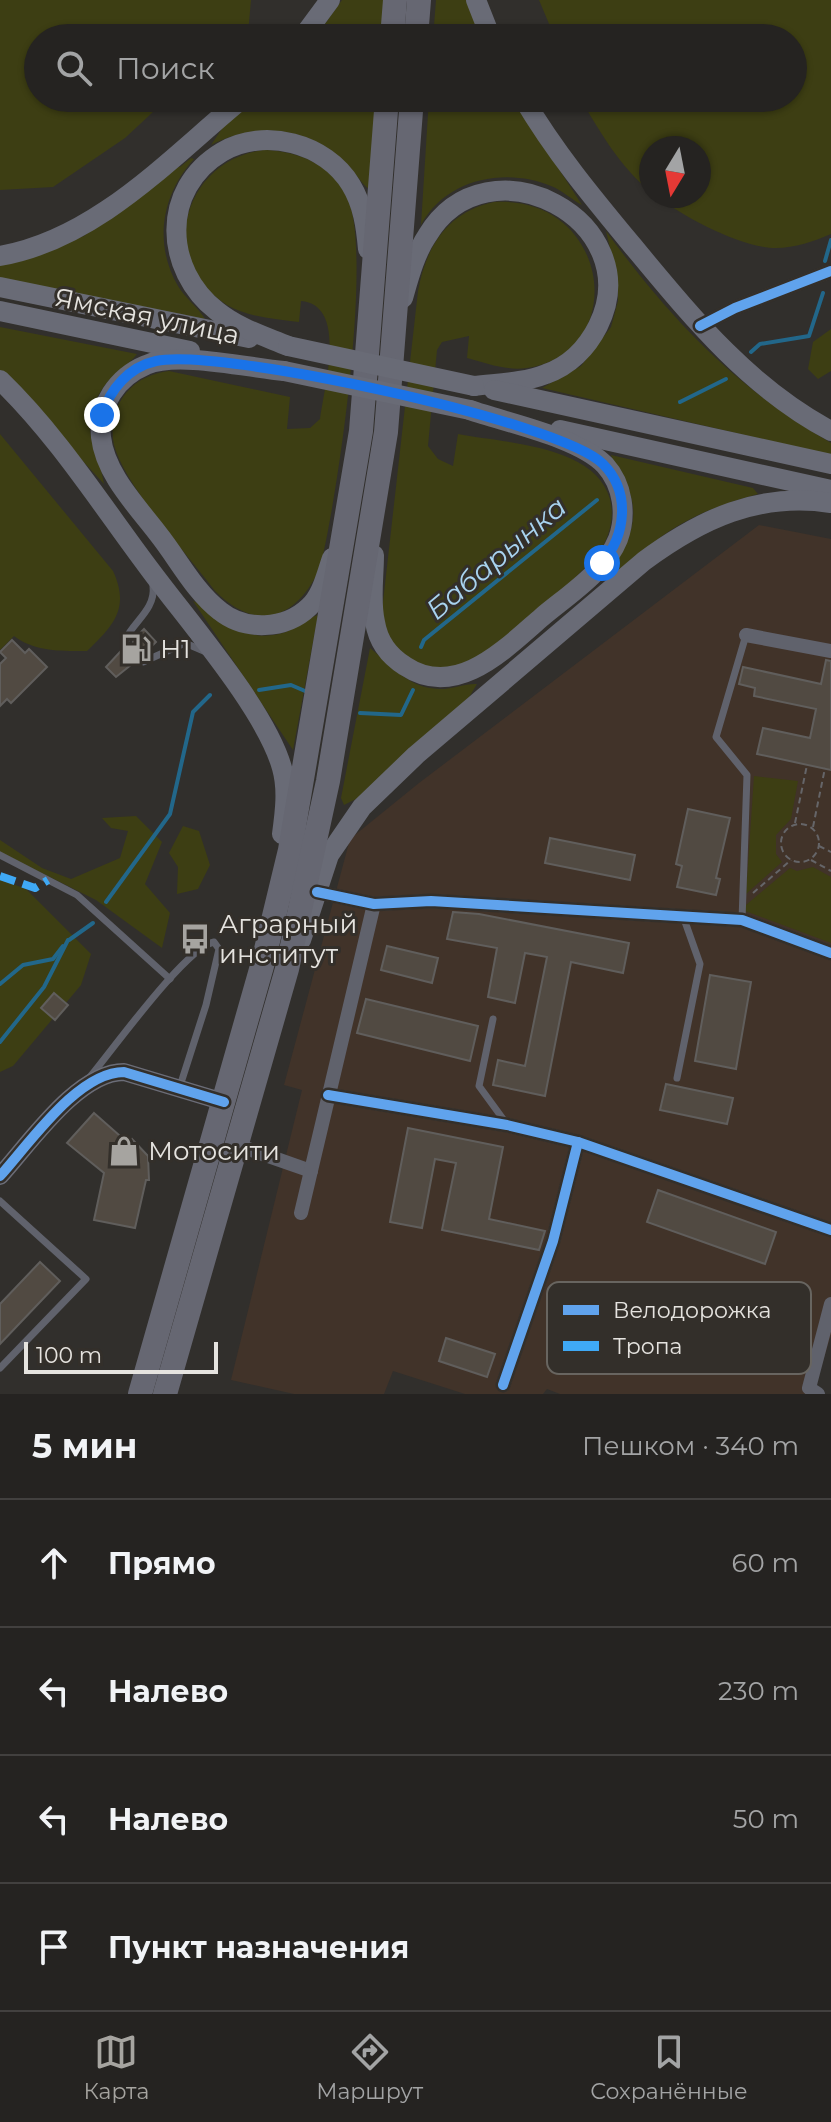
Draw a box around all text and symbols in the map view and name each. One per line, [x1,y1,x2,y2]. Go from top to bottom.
search box [24,24,807,112]
icon: search [52,46,96,90]
text: Поиск [116,50,215,87]
north arrow [639,136,711,208]
street label: Ямская улица [52,281,242,351]
route end [84,397,120,433]
water label: Бабарынка [419,489,573,627]
route start [584,545,620,581]
fuel station icon: Н1 [119,632,153,666]
place label: Н1 [160,633,191,665]
place label: Аграрный институт [219,908,357,970]
bus stop icon: Аграрный институт [178,922,212,956]
shop icon: Мотосити [107,1134,141,1168]
place label: Мотосити [148,1135,280,1167]
legend [547,1282,811,1374]
text: Велодорожка [613,1297,771,1324]
text: Тропа [613,1333,682,1360]
scale bar [24,1338,218,1374]
text: 100 m [36,1342,102,1369]
text: 5 мин [32,1425,137,1467]
text: Пешком · 340 m [582,1430,799,1462]
icon: ahead [32,1541,76,1585]
text: Прямо [108,1545,216,1582]
text: 60 m [732,1547,799,1579]
icon: left [32,1669,76,1713]
text: Налево [108,1673,228,1710]
text: 230 m [718,1675,799,1707]
icon: left [32,1797,76,1841]
text: Налево [108,1801,228,1838]
text: 50 m [733,1803,799,1835]
icon: arrive [32,1925,76,1969]
text: Пункт назначения [108,1929,409,1966]
tab: Карта [83,2030,149,2105]
tab: Маршрут [316,2030,423,2105]
tab: Сохранённые [590,2030,748,2105]

